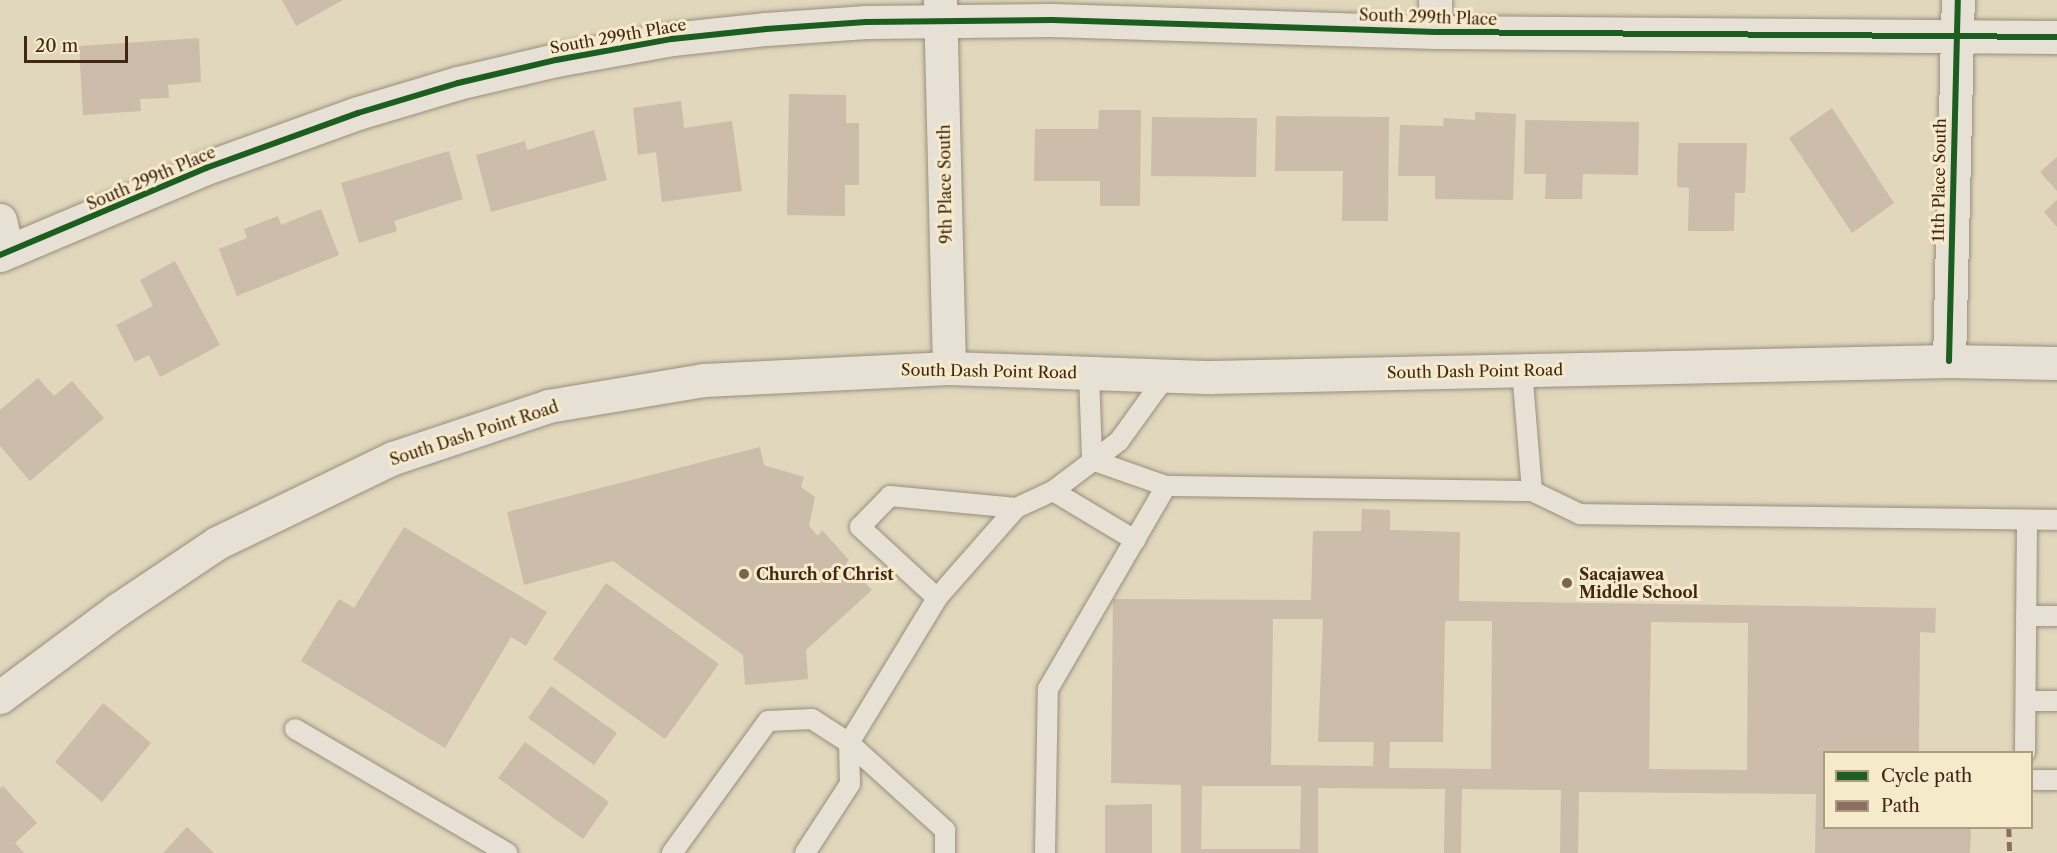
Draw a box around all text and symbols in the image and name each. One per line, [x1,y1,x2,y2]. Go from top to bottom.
street label: South 299th Place [1359,5,1497,29]
street label: South 299th Place [548,15,688,57]
scale bar [27,24,130,62]
text: 20 m [35,35,78,57]
street label: 11th Place South [1928,118,1950,242]
street label: 9th Place South [934,124,956,244]
street label: South 299th Place [84,142,218,214]
street label: South Dash Point Road [901,360,1077,382]
street label: South Dash Point Road [1387,360,1563,382]
street label: South Dash Point Road [387,397,561,469]
place label: Church of Christ [756,564,894,584]
place label: Sacajawea Middle School [1579,564,1698,602]
marker: Church of Christ [737,567,751,581]
marker: Sacajawea Middle School [1560,576,1574,590]
legend [1823,751,2033,829]
text: Cycle path [1881,765,1972,787]
text: Path [1881,795,1920,817]

